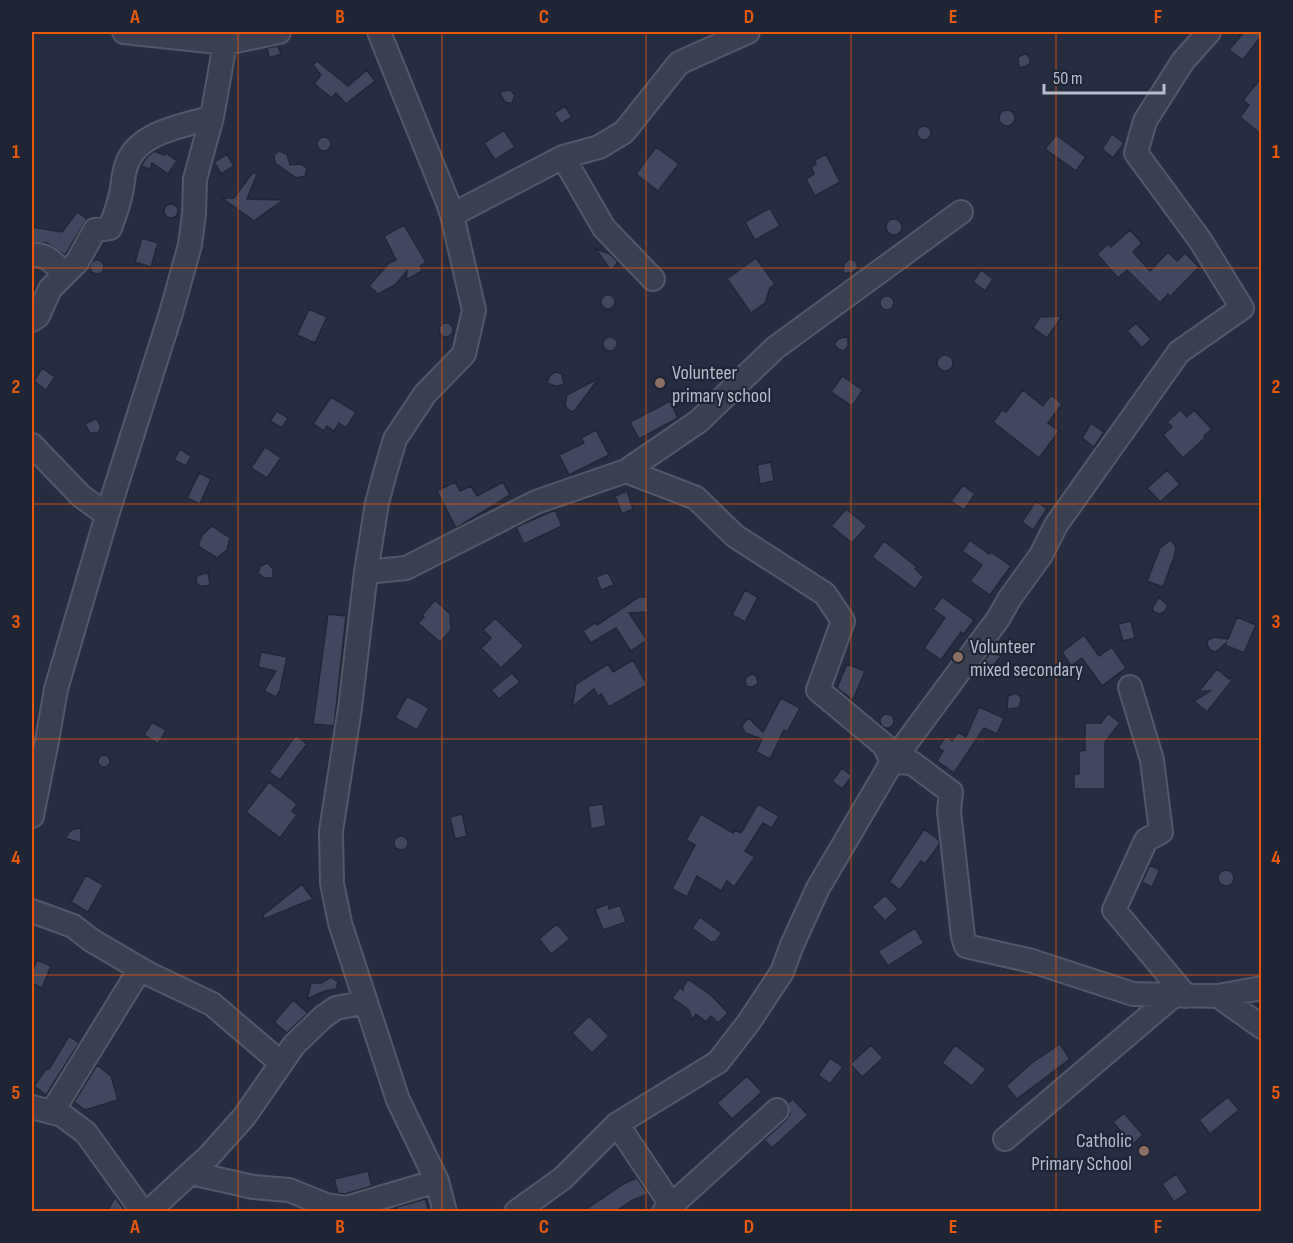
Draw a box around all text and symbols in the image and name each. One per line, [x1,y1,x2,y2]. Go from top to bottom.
text: A [129,5,140,29]
text: B [335,5,345,29]
text: C [539,5,549,29]
text: D [744,5,754,29]
text: E [949,5,957,29]
text: F [1154,5,1162,29]
scale bar [1044,57,1164,95]
text: 50 m [1053,68,1083,89]
text: 1 [12,140,20,164]
text: 1 [1272,140,1280,164]
place label: Volunteer primary school [672,361,771,408]
text: 2 [12,375,20,399]
text: 2 [1272,375,1280,399]
marker: Volunteer primary school [653,376,667,390]
text: 3 [12,610,21,634]
text: 3 [1272,610,1281,634]
place label: Volunteer mixed secondary [970,635,1083,682]
marker: Volunteer mixed secondary [951,650,965,664]
text: 4 [11,846,21,870]
text: 4 [1271,846,1281,870]
text: 5 [12,1081,21,1105]
text: 5 [1272,1081,1281,1105]
place label: Catholic Primary School [1031,1129,1132,1176]
marker: Catholic Primary School [1137,1144,1151,1158]
text: A [129,1215,140,1239]
text: B [335,1215,345,1239]
text: C [539,1215,549,1239]
text: D [744,1215,754,1239]
text: E [949,1215,957,1239]
text: F [1154,1215,1162,1239]

